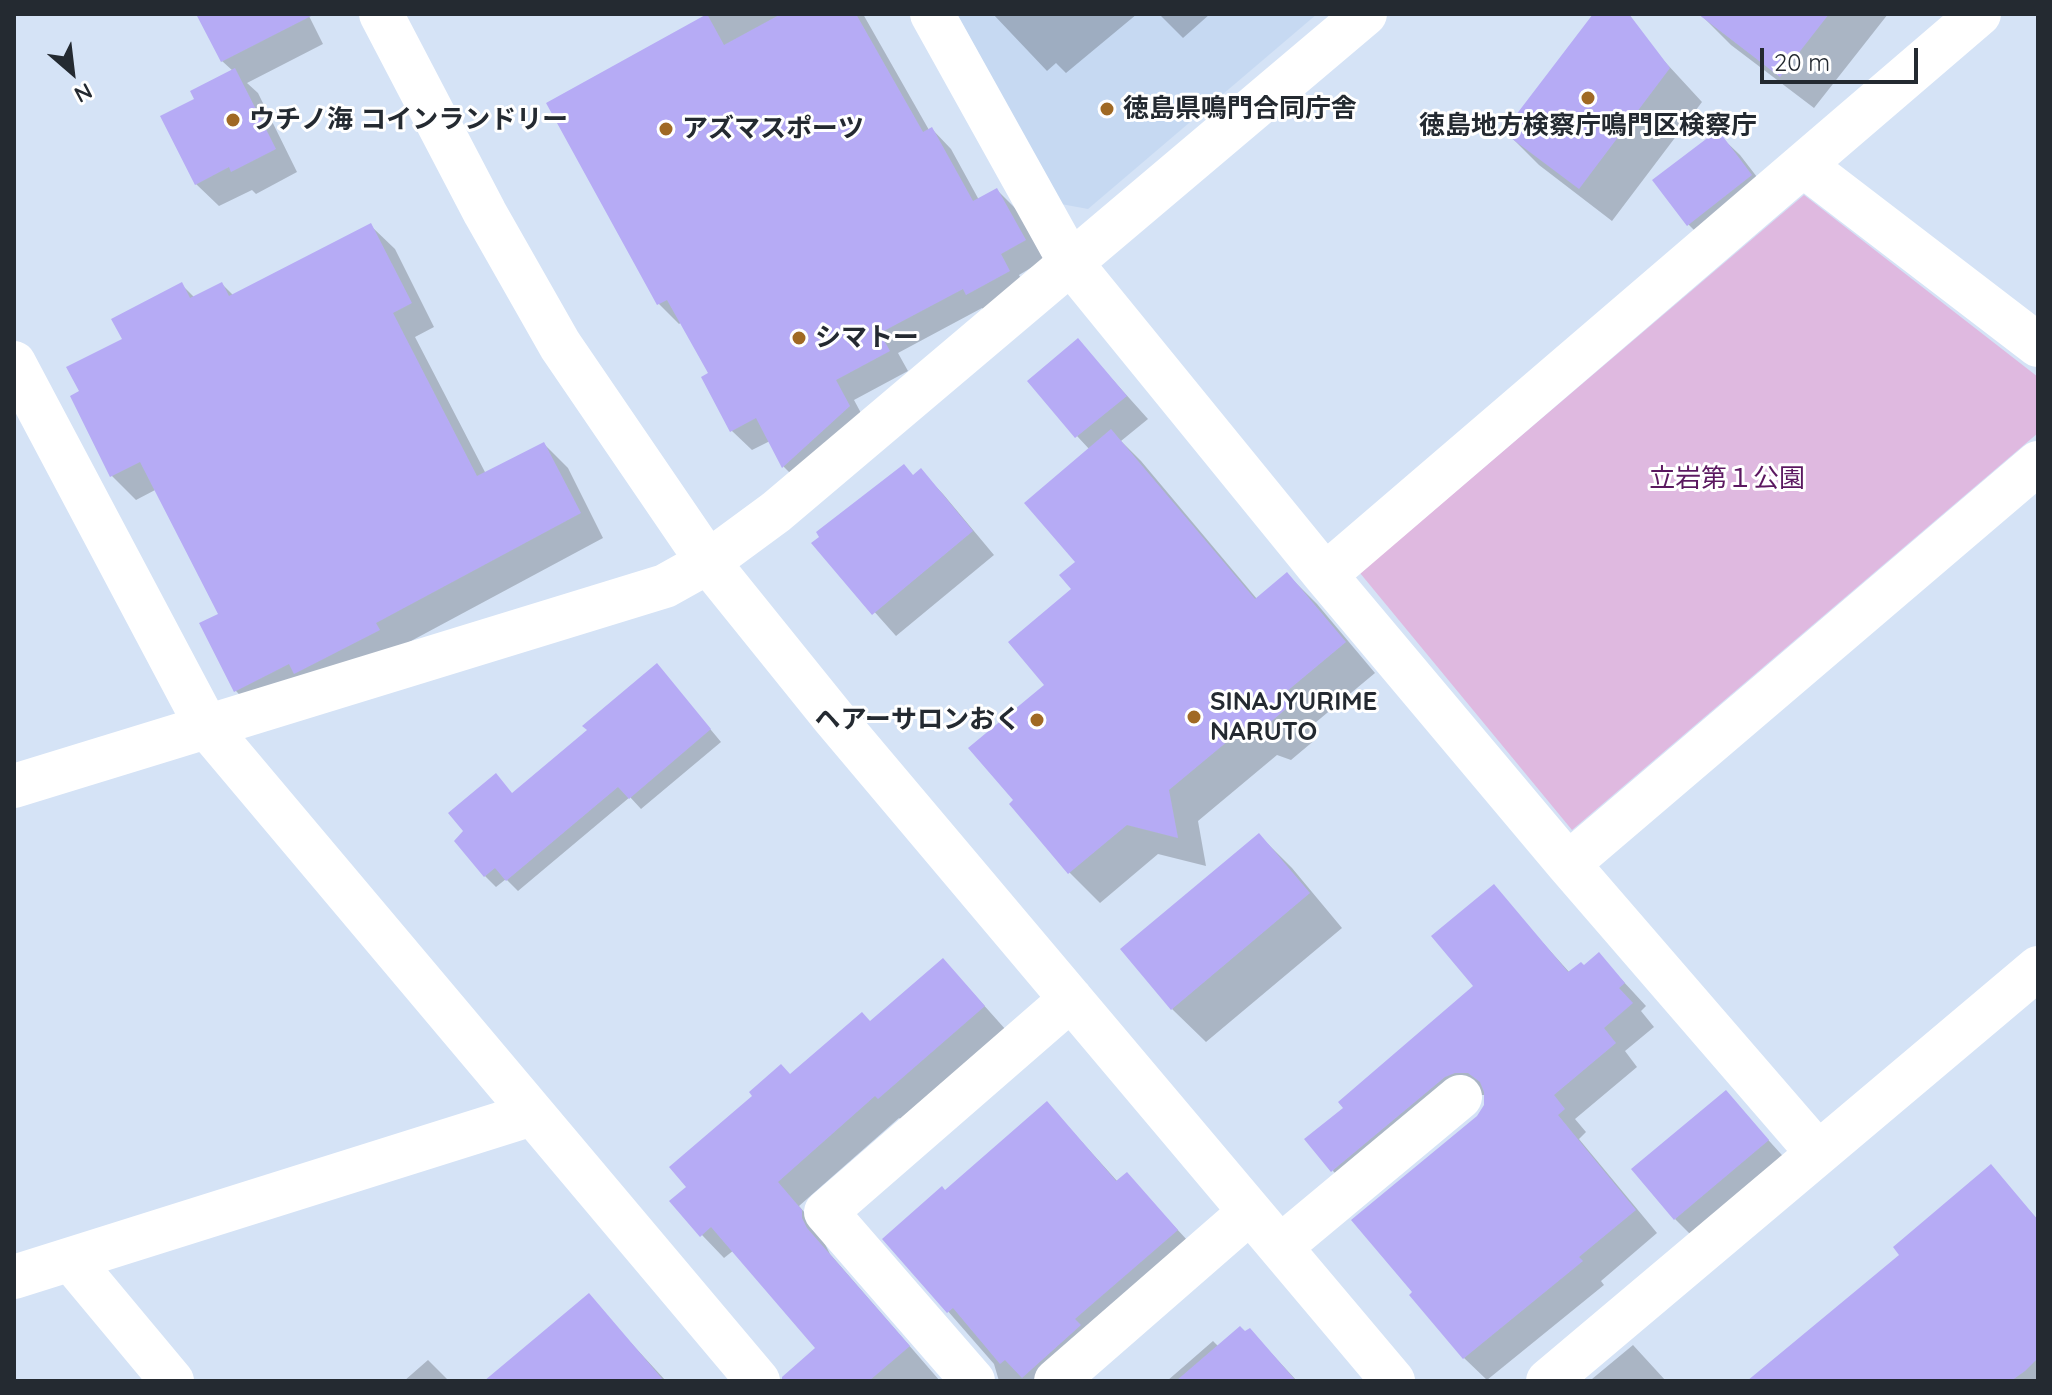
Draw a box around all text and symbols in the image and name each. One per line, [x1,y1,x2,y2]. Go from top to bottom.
north arrow [32,32,112,112]
scale bar [1764,32,1922,82]
text: 20 m [1774,47,1830,77]
text: N [70,77,97,109]
marker: 徳島地方検察庁鳴門区検察庁 [1579,89,1597,107]
place label: 徳島県鳴門合同庁舎 [1123,93,1357,125]
marker: 徳島県鳴門合同庁舎 [1098,100,1116,118]
place label: ウチノ海 コインランドリー [249,104,568,136]
place label: 徳島地方検察庁鳴門区検察庁 [1419,110,1757,142]
marker: ウチノ海 コインランドリー [224,111,242,129]
place label: アズマスポーツ [682,113,864,145]
marker: アズマスポーツ [657,120,675,138]
place label: シマトー [815,322,919,354]
marker: シマトー [790,329,808,347]
park label: 立岩第１公園 [1649,463,1805,495]
place label: SINAJYURIME NARUTO [1210,686,1377,748]
place label: ヘアーサロンおく [815,704,1021,736]
marker: SINAJYURIME NARUTO [1185,708,1203,726]
marker: ヘアーサロンおく [1028,711,1046,729]

